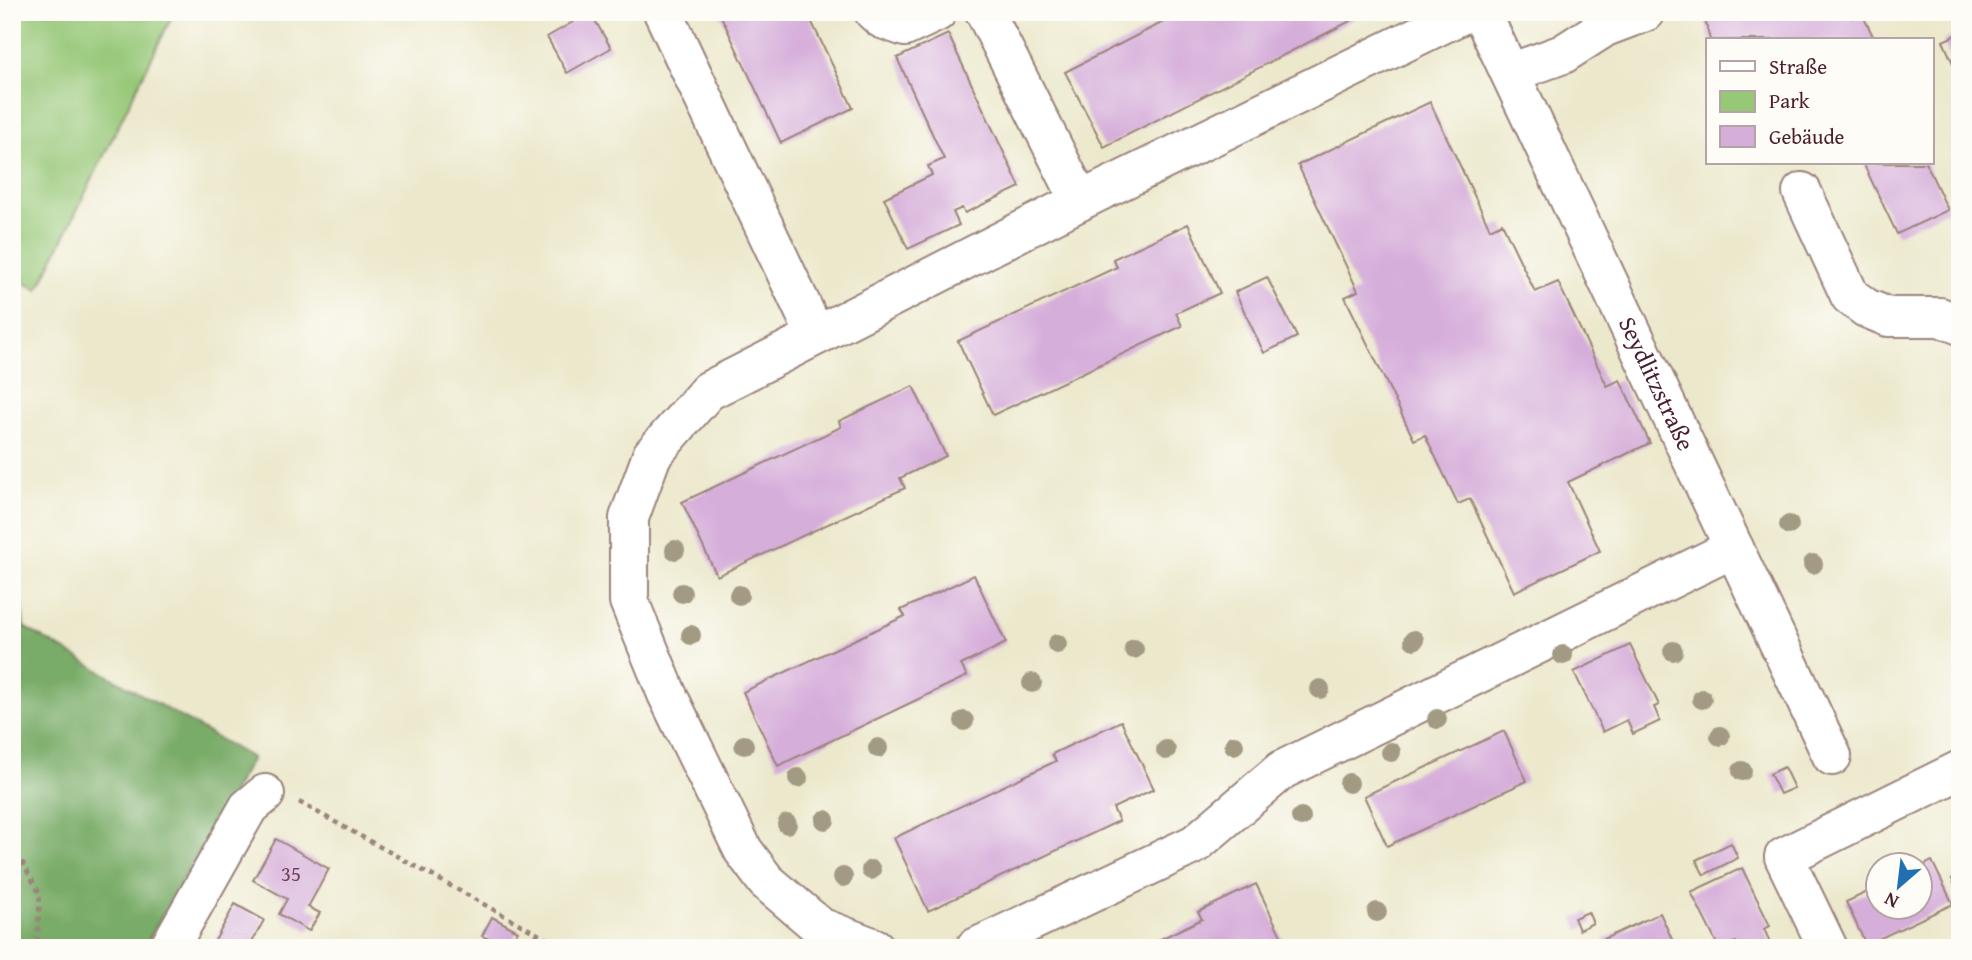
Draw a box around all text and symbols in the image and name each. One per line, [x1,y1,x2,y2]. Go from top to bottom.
legend [1706,38,1934,164]
text: Straße [1769,51,1827,82]
text: Park [1769,85,1810,116]
text: Gebäude [1769,121,1845,152]
street label: Seydlitzstraße [1610,311,1703,456]
north arrow [1864,852,1934,922]
house number: 35 [281,858,301,889]
text: N [1879,886,1903,916]

